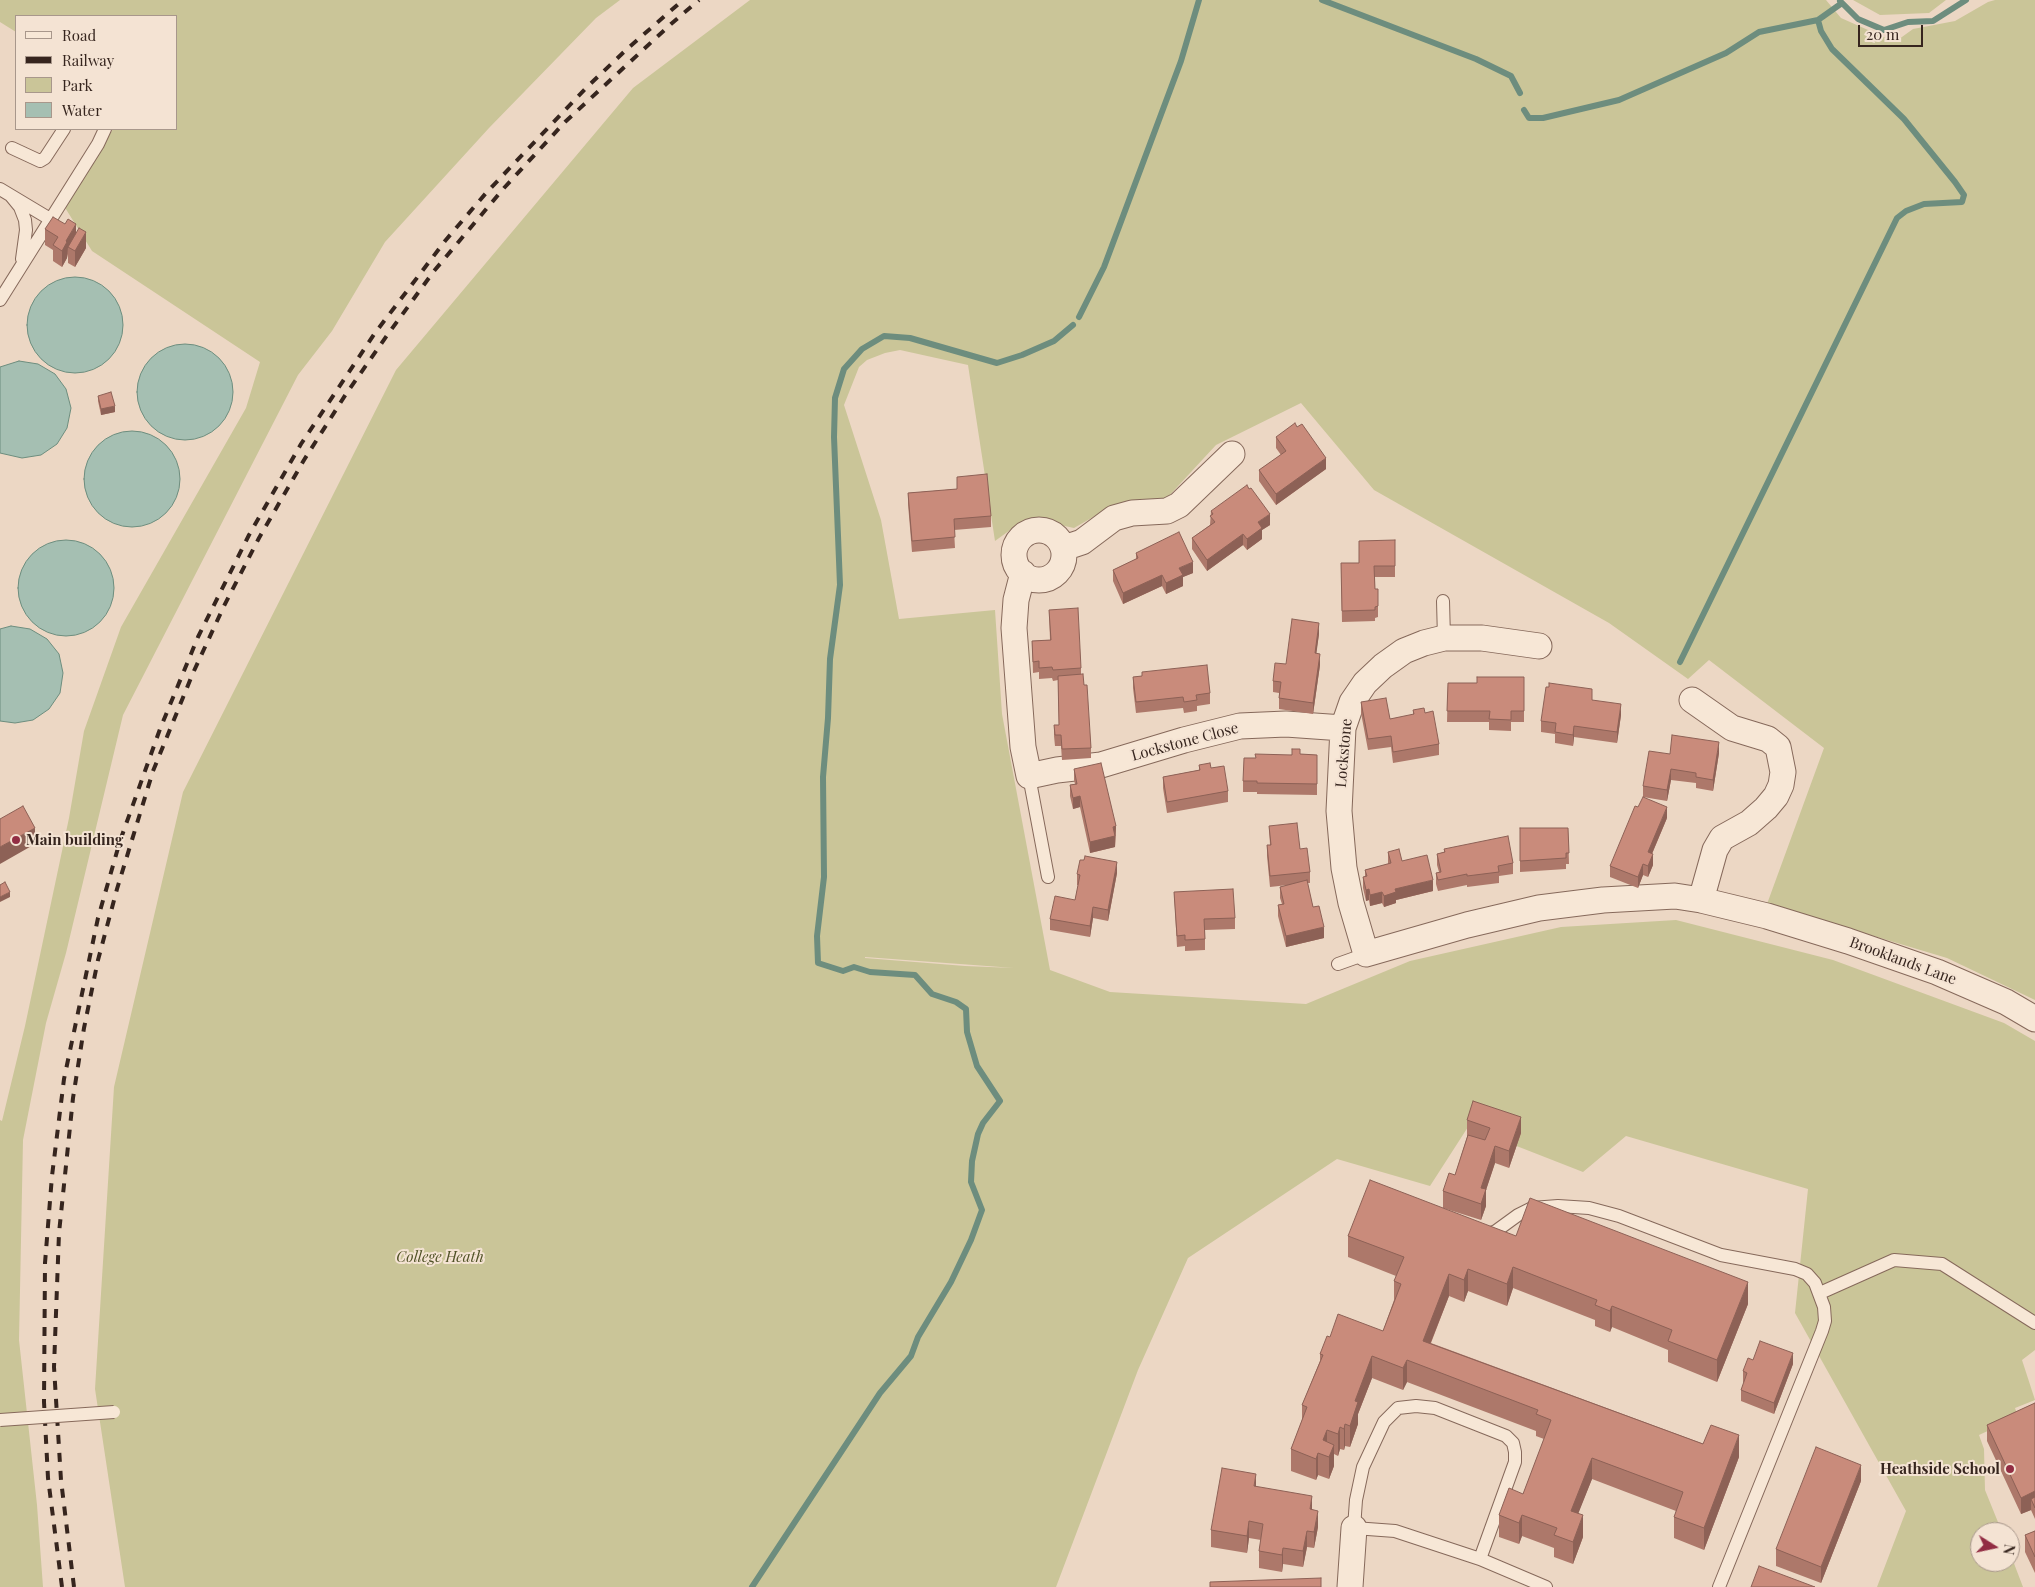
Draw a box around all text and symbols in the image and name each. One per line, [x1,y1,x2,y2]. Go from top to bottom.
legend [15,15,178,130]
scale bar [1860,15,1925,47]
text: 20 m [1866,24,1899,44]
text: Road [62,25,96,45]
text: Railway [62,50,114,70]
text: Park [62,75,93,95]
text: Water [62,100,102,120]
street label: Lockstone [1332,718,1356,788]
street label: Lockstone Close [1130,719,1240,765]
place label: Main building [26,831,123,849]
marker: Main building [10,834,22,846]
street label: Brooklands Lane [1847,933,1959,989]
park label: College Heath [396,1248,484,1266]
place label: Heathside School [1880,1460,2000,1478]
marker: Heathside School [2004,1463,2016,1475]
north arrow [1970,1522,2020,1572]
text: N [1999,1543,2020,1556]

